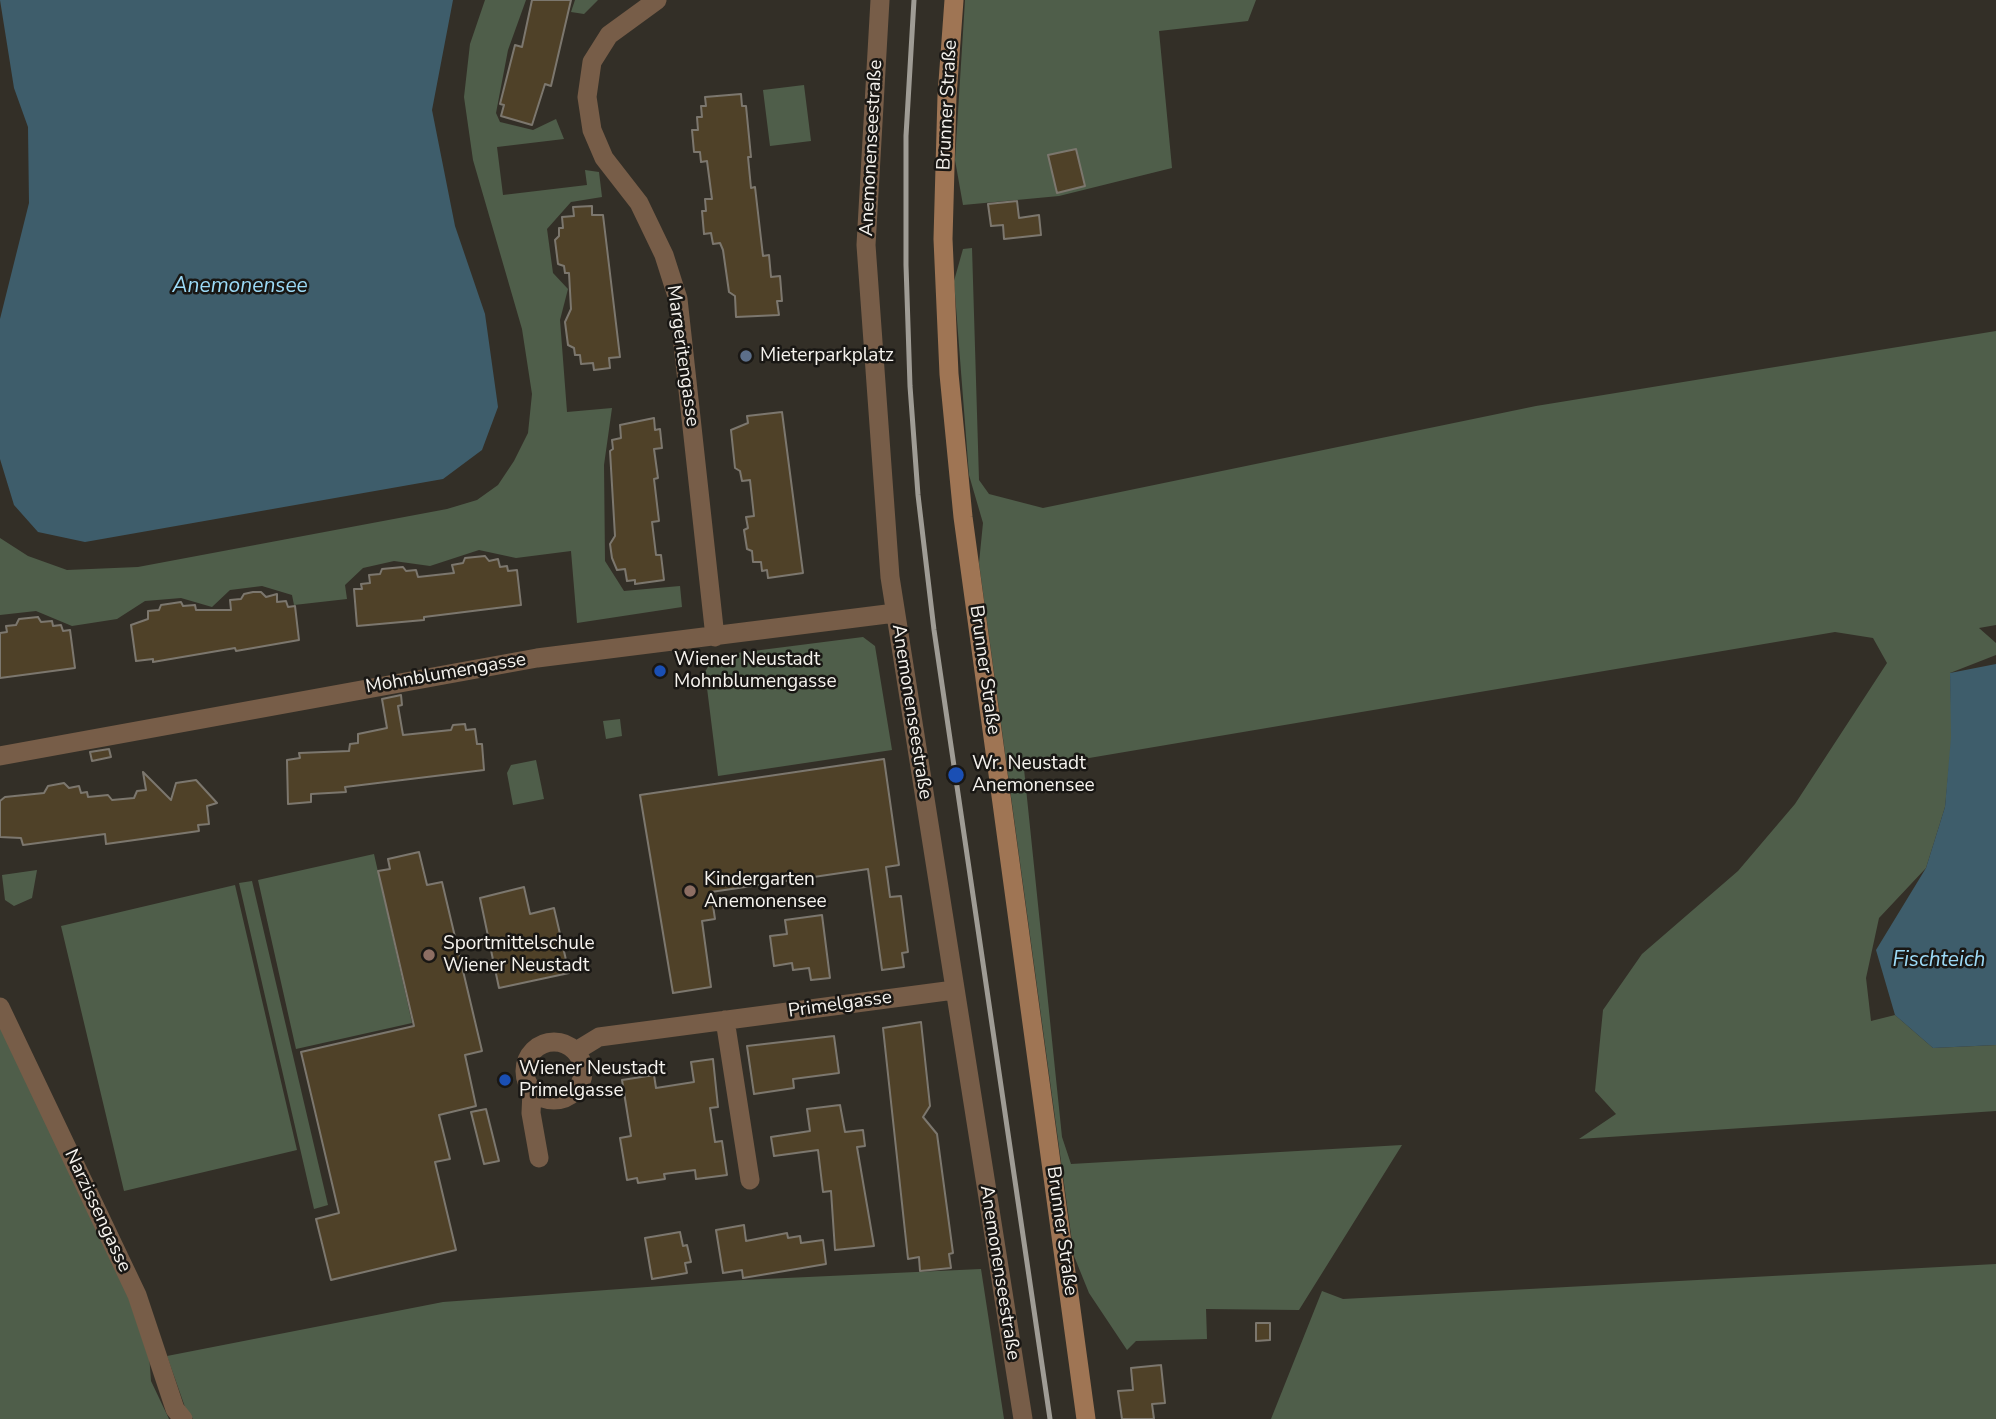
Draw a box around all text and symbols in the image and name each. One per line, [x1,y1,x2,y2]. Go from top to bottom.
street label: Brunner Straße [933,39,963,171]
street label: Anemonenseestraße [856,59,888,237]
water label: Anemonensee [172,274,308,300]
street label: Margeritengasse [661,284,703,428]
place label: Mieterparkplatz [760,345,894,367]
marker: Mieterparkplatz [738,348,754,364]
street label: Brunner Straße [964,604,1004,736]
street label: Anemonenseestraße [886,623,936,801]
street label: Mohnblumengasse [364,649,528,699]
place label: Wiener Neustadt Mohnblumengasse [674,649,837,693]
marker: Wiener Neustadt Mohnblumengasse [652,663,668,679]
place label: Wr. Neustadt Anemonensee [972,753,1095,797]
marker: Wr. Neustadt Anemonensee [946,765,966,785]
place label: Kindergarten Anemonensee [704,869,827,913]
marker: Kindergarten Anemonensee [682,883,698,899]
place label: Sportmittelschule Wiener Neustadt [443,933,595,977]
marker: Sportmittelschule Wiener Neustadt [421,947,437,963]
water label: Fischteich [1892,948,1986,974]
street label: Primelgasse [787,986,893,1024]
place label: Wiener Neustadt Primelgasse [519,1058,665,1102]
marker: Wiener Neustadt Primelgasse [497,1072,513,1088]
street label: Narzissengasse [59,1146,135,1276]
street label: Brunner Straße [1041,1165,1081,1297]
street label: Anemonenseestraße [974,1184,1024,1362]

